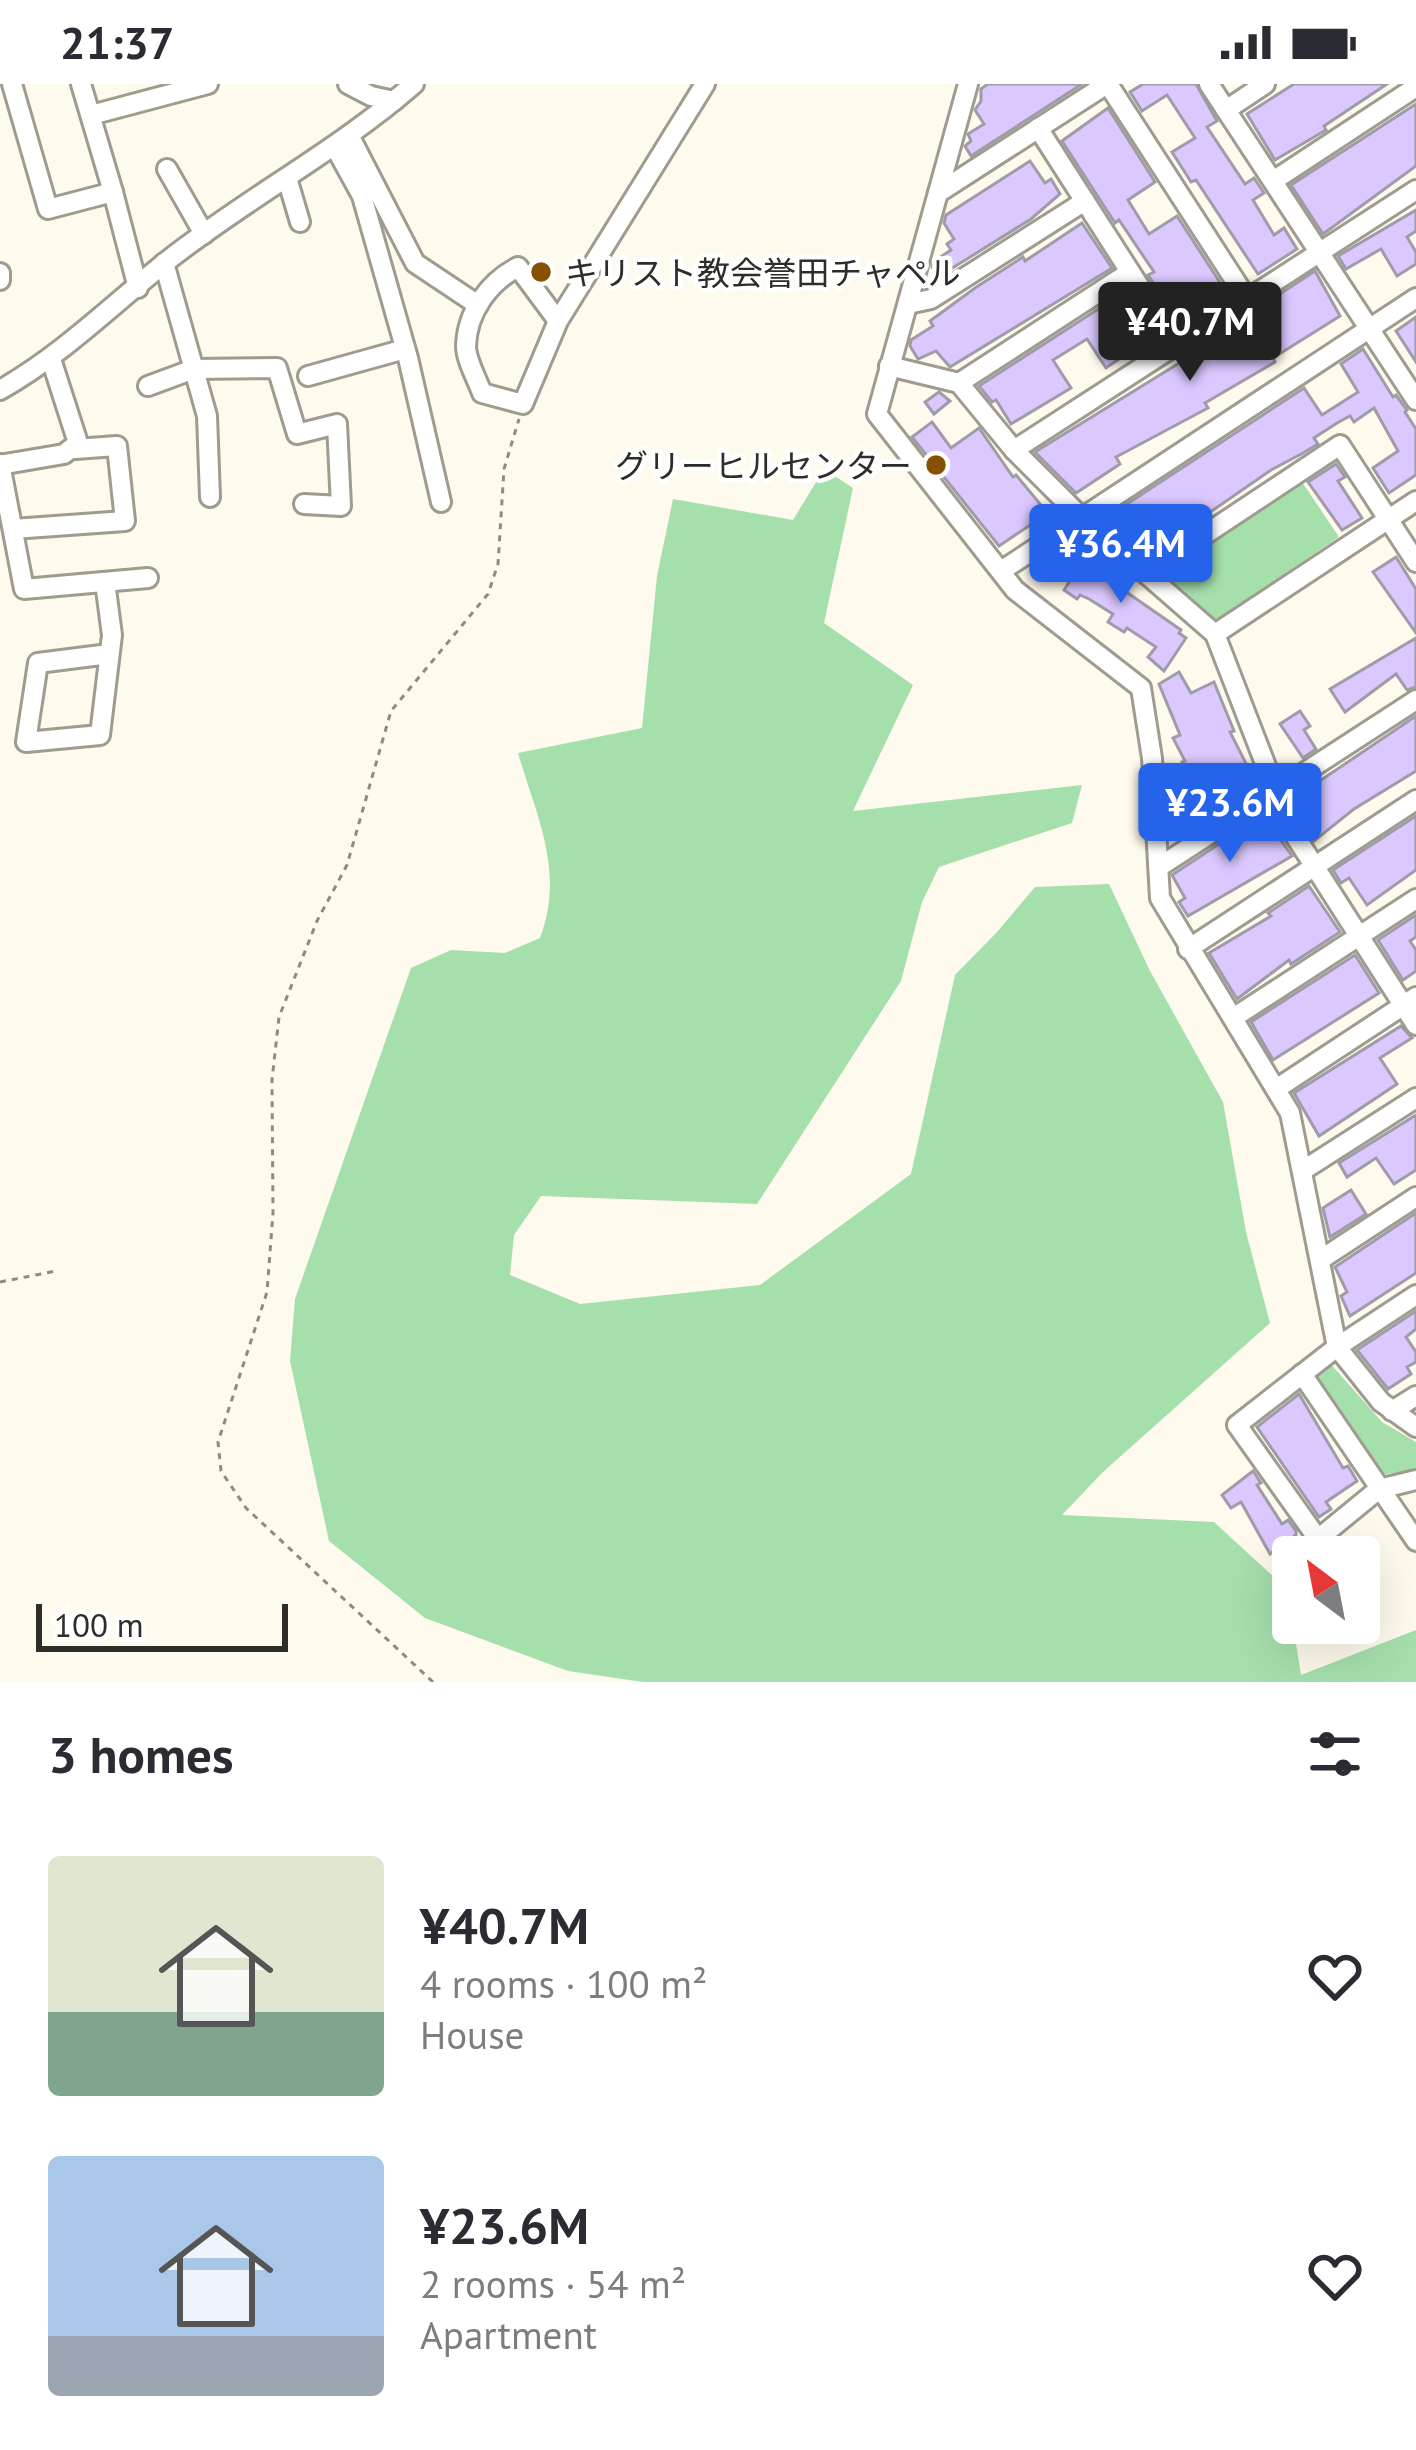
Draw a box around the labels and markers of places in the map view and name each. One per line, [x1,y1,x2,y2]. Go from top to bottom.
place label: キリスト教会誉田チャペル [565,251,961,294]
marker: キリスト教会誉田チャペル [528,259,554,285]
pin: ¥40.7M [1092,282,1288,384]
place label: グリーヒルセンター [615,444,912,487]
marker: グリーヒルセンター [923,452,949,478]
pin: ¥36.4M [1023,504,1219,606]
pin: ¥23.6M [1132,763,1328,865]

